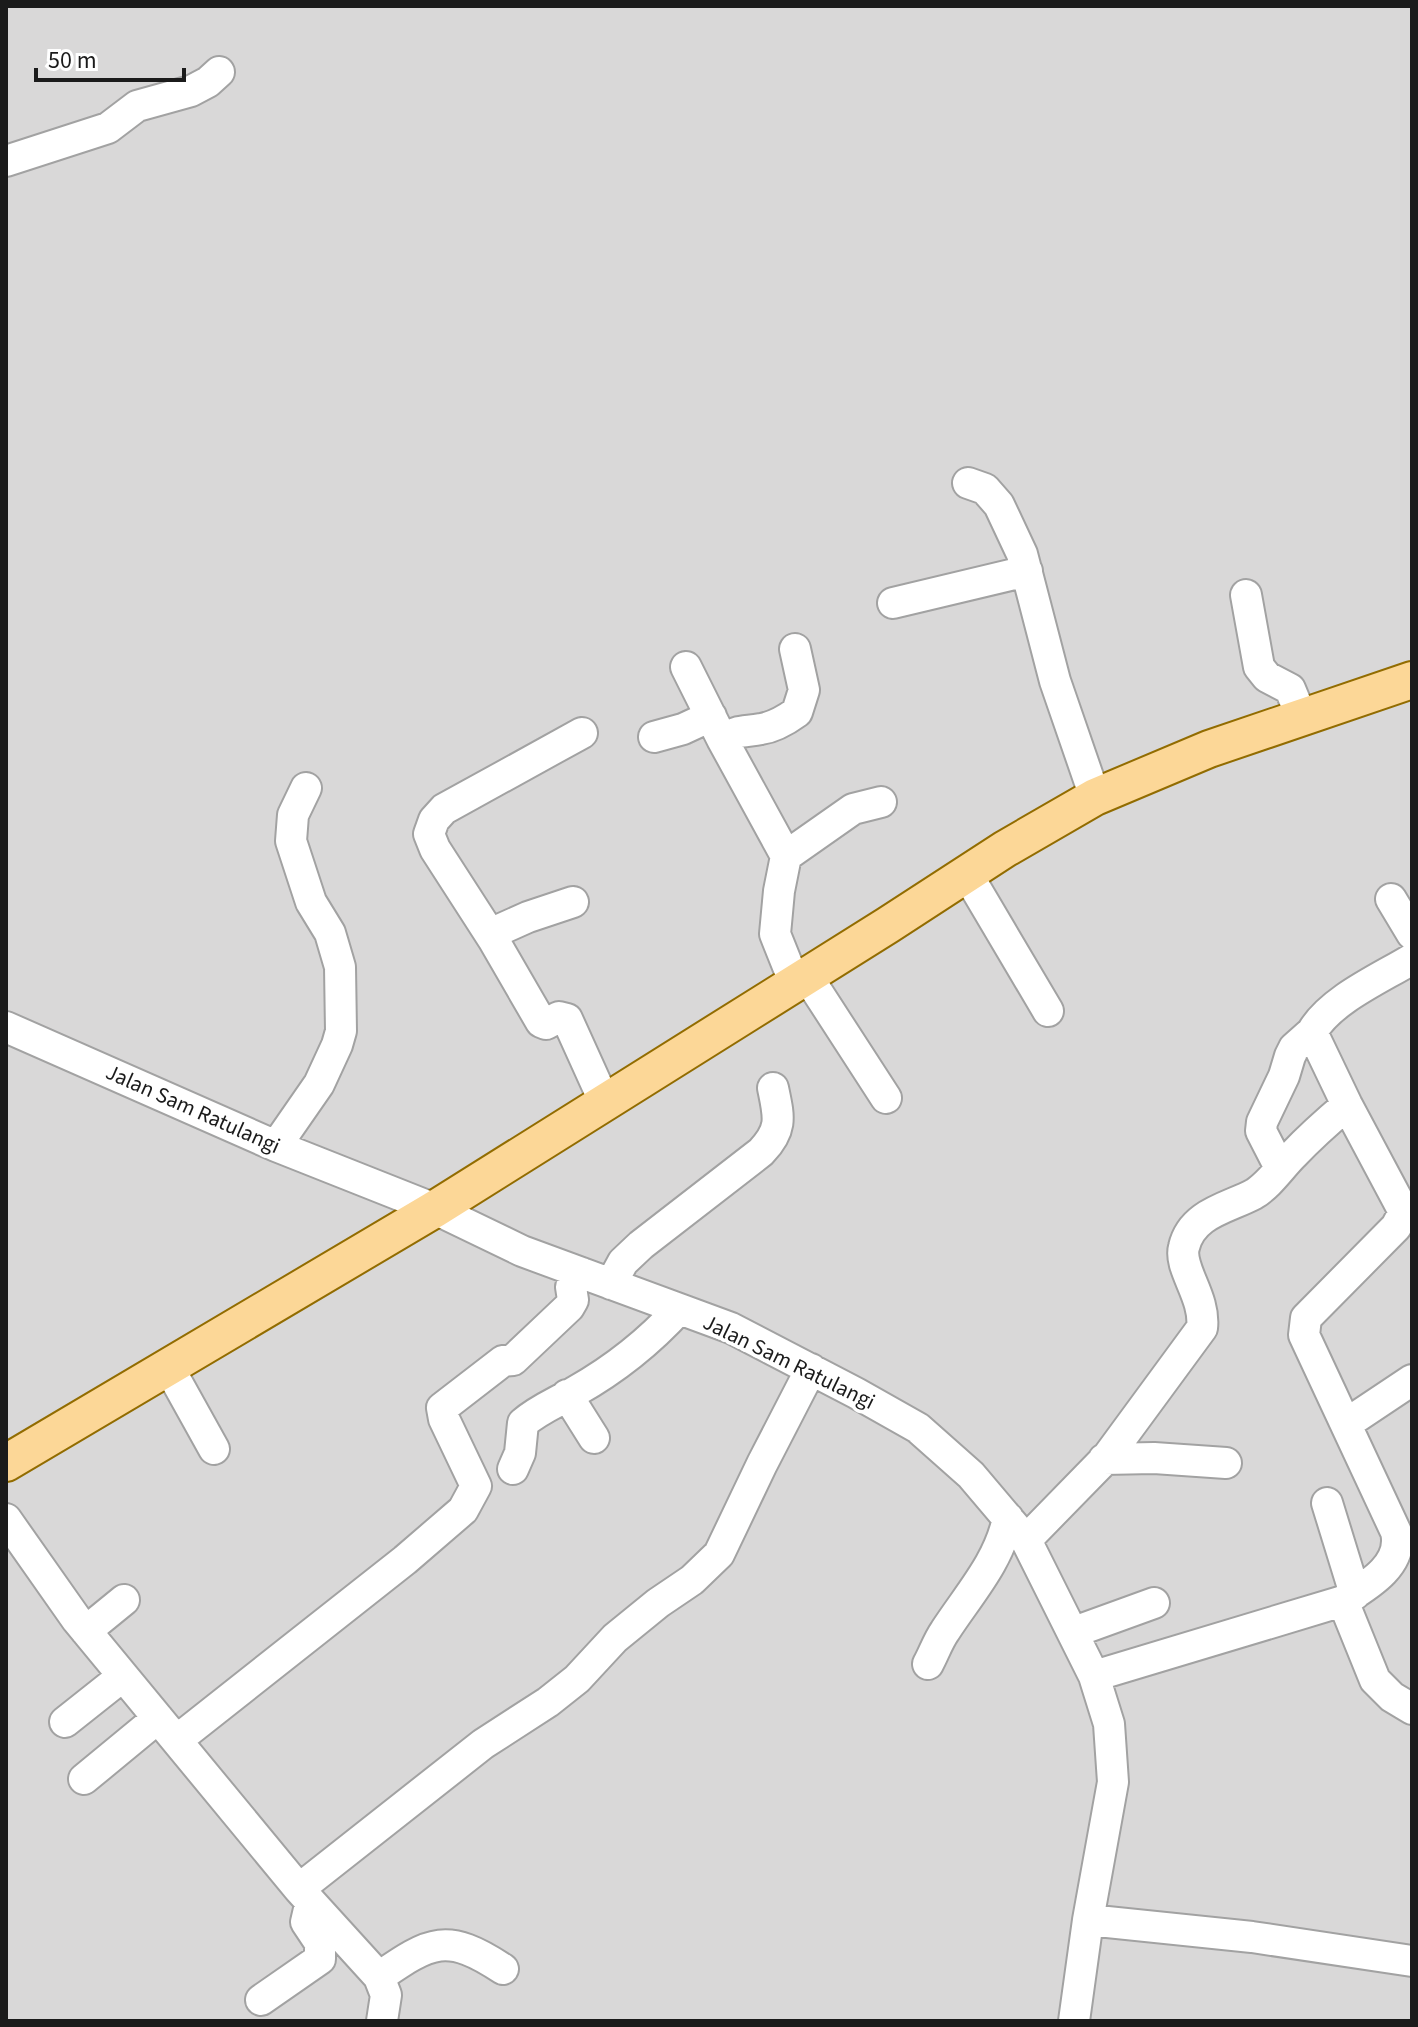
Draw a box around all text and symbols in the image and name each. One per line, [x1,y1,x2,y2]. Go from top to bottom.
scale bar [36,32,184,82]
text: 50 m [48,43,97,78]
street label: Jalan Sam Ratulangi [101,1056,285,1162]
street label: Jalan Sam Ratulangi [697,1306,881,1418]

